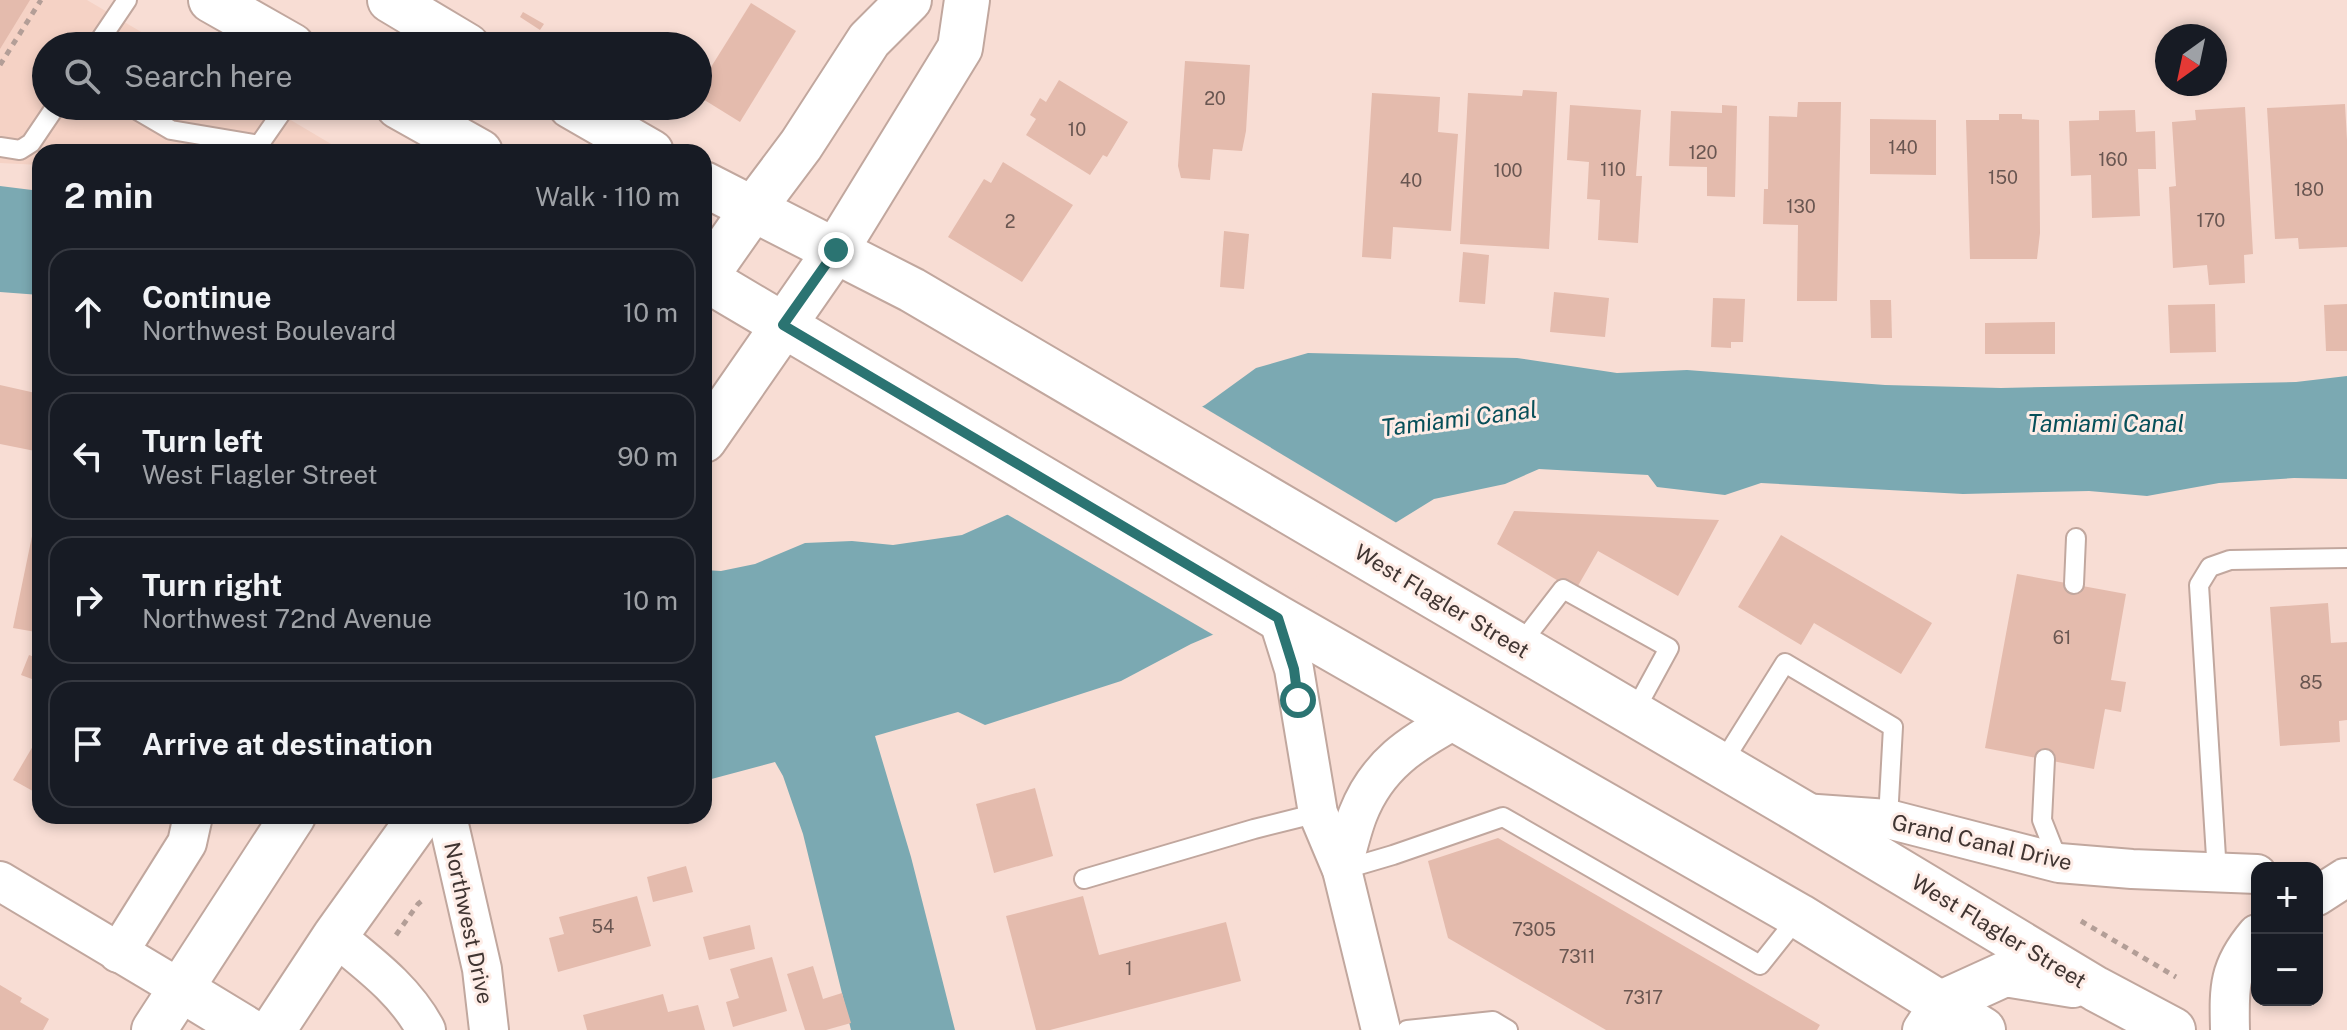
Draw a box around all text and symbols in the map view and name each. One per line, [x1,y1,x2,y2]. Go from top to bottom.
north arrow [2155,24,2227,96]
search box [32,32,712,120]
icon: search [60,54,104,98]
text: Search here [124,58,292,94]
house number: 20 [1204,88,1226,109]
house number: 10 [1068,119,1086,140]
house number: 140 [1888,137,1918,158]
house number: 120 [1688,142,1718,163]
house number: 160 [2098,149,2128,170]
house number: 110 [1600,159,1626,180]
house number: 100 [1493,160,1523,181]
house number: 150 [1988,167,2018,188]
house number: 40 [1400,170,1422,191]
text: 2 min [64,176,153,216]
house number: 180 [2294,179,2324,200]
text: Walk · 110 m [535,181,680,212]
house number: 130 [1786,196,1816,217]
house number: 170 [2197,210,2225,231]
house number: 2 [1005,211,1015,232]
route end [818,232,854,268]
text: Continue [142,279,272,315]
icon: ahead [66,290,110,334]
text: 10 m [623,297,678,328]
text: Northwest Boulevard [142,315,396,346]
water label: Tamiami Canal [1379,395,1539,441]
water label: Tamiami Canal [2027,409,2185,437]
text: Turn left [142,423,263,459]
icon: left [66,434,110,478]
text: 90 m [617,441,678,472]
text: West Flagler Street [142,459,378,490]
street label: West Flagler Street [1350,538,1534,664]
text: Turn right [142,567,282,603]
icon: right [66,578,110,622]
text: 10 m [623,585,678,616]
text: Northwest 72nd Avenue [142,603,432,634]
house number: 61 [2053,627,2071,648]
house number: 85 [2299,672,2323,693]
route start [1280,682,1316,718]
icon: arrive [66,722,110,766]
text: Arrive at destination [142,726,433,762]
street label: Grand Canal Drive [1889,809,2075,875]
street label: Northwest Drive [439,840,499,1006]
map controls [2251,862,2323,1006]
button: + [2251,862,2323,934]
street label: West Flagler Street [1907,868,2091,994]
house number: 54 [592,916,614,937]
house number: 7305 [1512,919,1556,940]
button: − [2251,934,2323,1006]
house number: 7311 [1559,946,1595,967]
house number: 1 [1125,958,1133,979]
house number: 7317 [1623,987,1663,1008]

